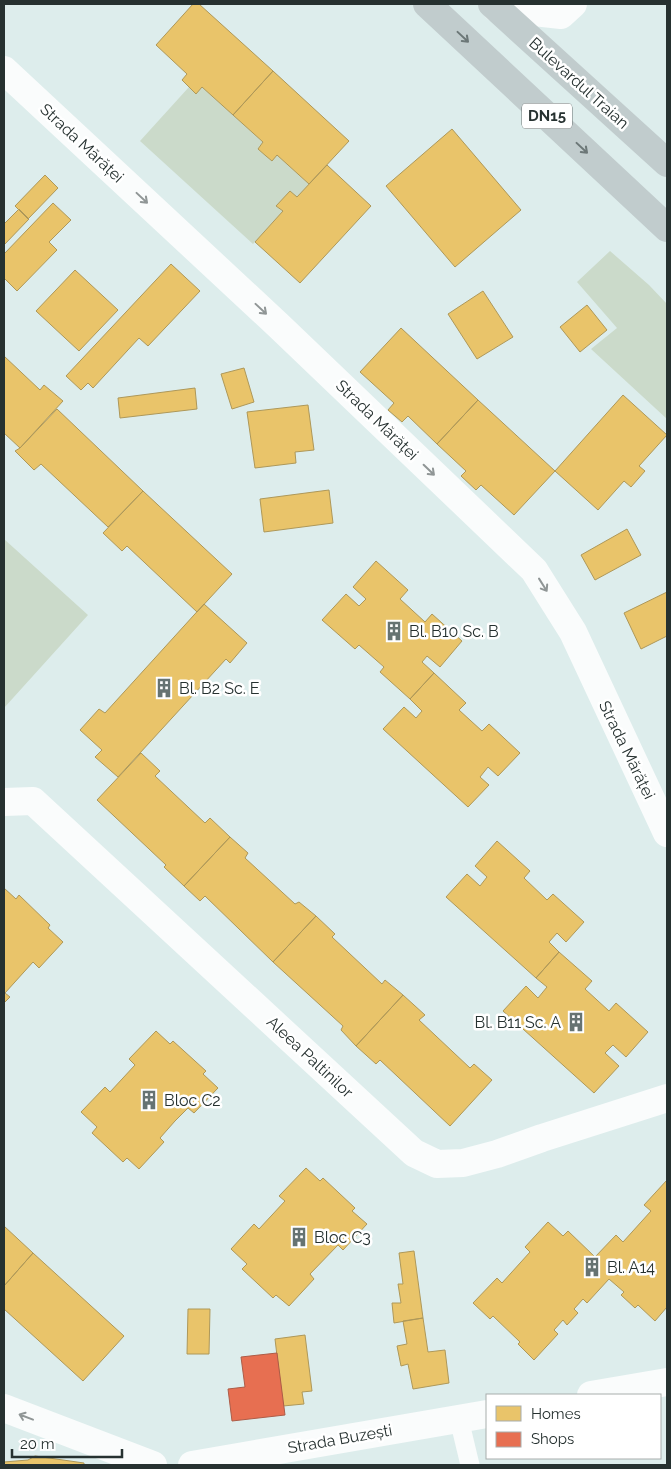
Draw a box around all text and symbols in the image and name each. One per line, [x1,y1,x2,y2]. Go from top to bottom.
one-way arrow [457,31,469,43]
street label: Bulevardul Traian [525,33,633,133]
street label: Strada Mărăței [36,100,128,186]
road number: DN15 [522,104,572,128]
one-way arrow [575,142,588,154]
one-way arrow [135,192,148,204]
one-way arrow [254,303,267,315]
street label: Strada Mărăței [332,376,422,464]
one-way arrow [423,464,435,476]
one-way arrow [538,577,548,591]
building icon: Bl. B10 Sc. B [383,620,405,642]
place label: Bl. B10 Sc. B [409,622,499,641]
building icon: Bl. B2 Sc. E [153,677,175,699]
place label: Bl. B2 Sc. E [179,679,260,698]
street label: Strada Mărăței [595,698,659,802]
building icon: Bl. B11 Sc. A [565,1011,587,1033]
street label: Aleea Paltinilor [263,1012,357,1102]
place label: Bl. B11 Sc. A [475,1013,561,1032]
building icon: Bloc C2 [138,1089,160,1111]
place label: Bloc C2 [164,1091,221,1110]
building icon: Bloc C3 [288,1226,310,1248]
place label: Bloc C3 [314,1228,371,1247]
building icon: Bl. A14 [581,1256,603,1278]
place label: Bl. A14 [607,1258,655,1277]
legend [486,1394,661,1459]
text: Homes [531,1405,581,1423]
one-way arrow [19,1412,34,1421]
street label: Strada Buzești [286,1420,394,1458]
scale bar [12,1426,122,1458]
text: Shops [531,1430,574,1448]
text: 20 m [20,1435,55,1453]

